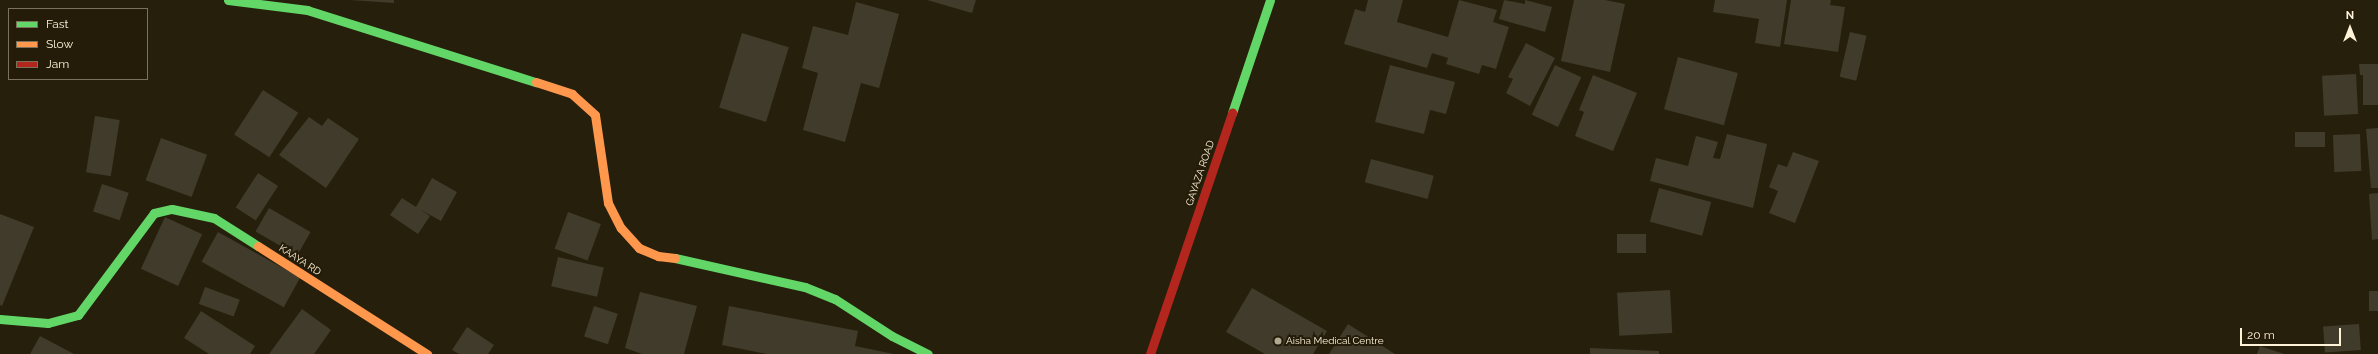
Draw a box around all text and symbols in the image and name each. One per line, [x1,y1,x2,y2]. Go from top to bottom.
legend [8,8,148,80]
north arrow [2330,8,2370,48]
text: N [2346,9,2354,22]
text: Fast [46,17,69,31]
text: Slow [46,37,73,51]
text: Jam [46,57,69,71]
street label: GAYAZA ROAD [1183,138,1217,208]
street label: KAAYA RD [277,242,323,278]
scale bar [2242,320,2343,346]
text: 20 m [2247,328,2275,342]
place label: Aisha Medical Centre [1286,335,1384,347]
marker: Aisha Medical Centre [1273,336,1283,346]

